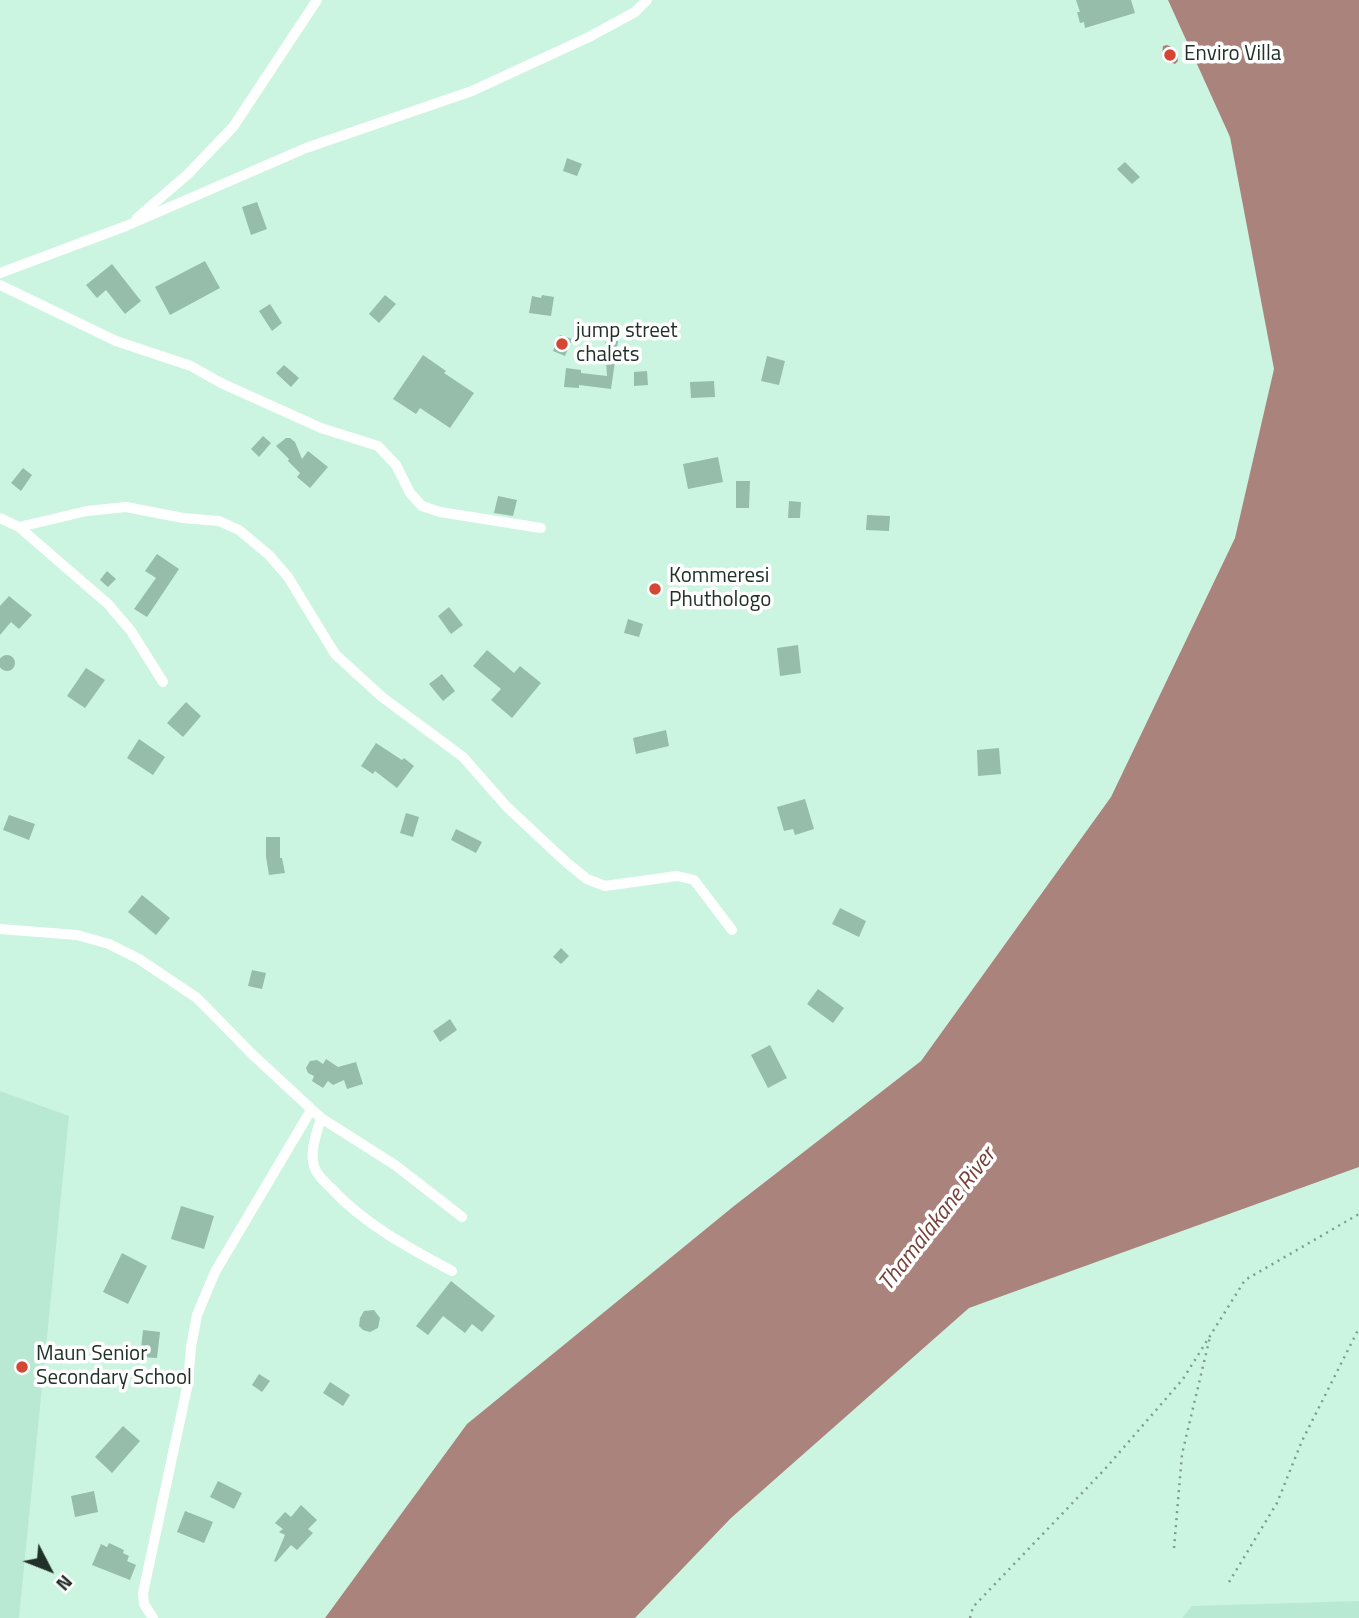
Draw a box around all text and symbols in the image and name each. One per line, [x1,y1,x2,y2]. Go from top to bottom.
place label: Enviro Villa [1184,42,1281,68]
marker: Enviro Villa [1162,47,1178,63]
place label: jump street chalets [576,319,678,369]
marker: jump street chalets [554,336,570,352]
place label: Kommeresi Phuthologo [669,564,771,614]
marker: Kommeresi Phuthologo [647,581,663,597]
water label: Thamalakane River [874,1143,1002,1297]
place label: Maun Senior Secondary School [36,1342,192,1392]
marker: Maun Senior Secondary School [14,1359,30,1375]
north arrow [14,1534,84,1604]
text: N [50,1569,80,1598]

